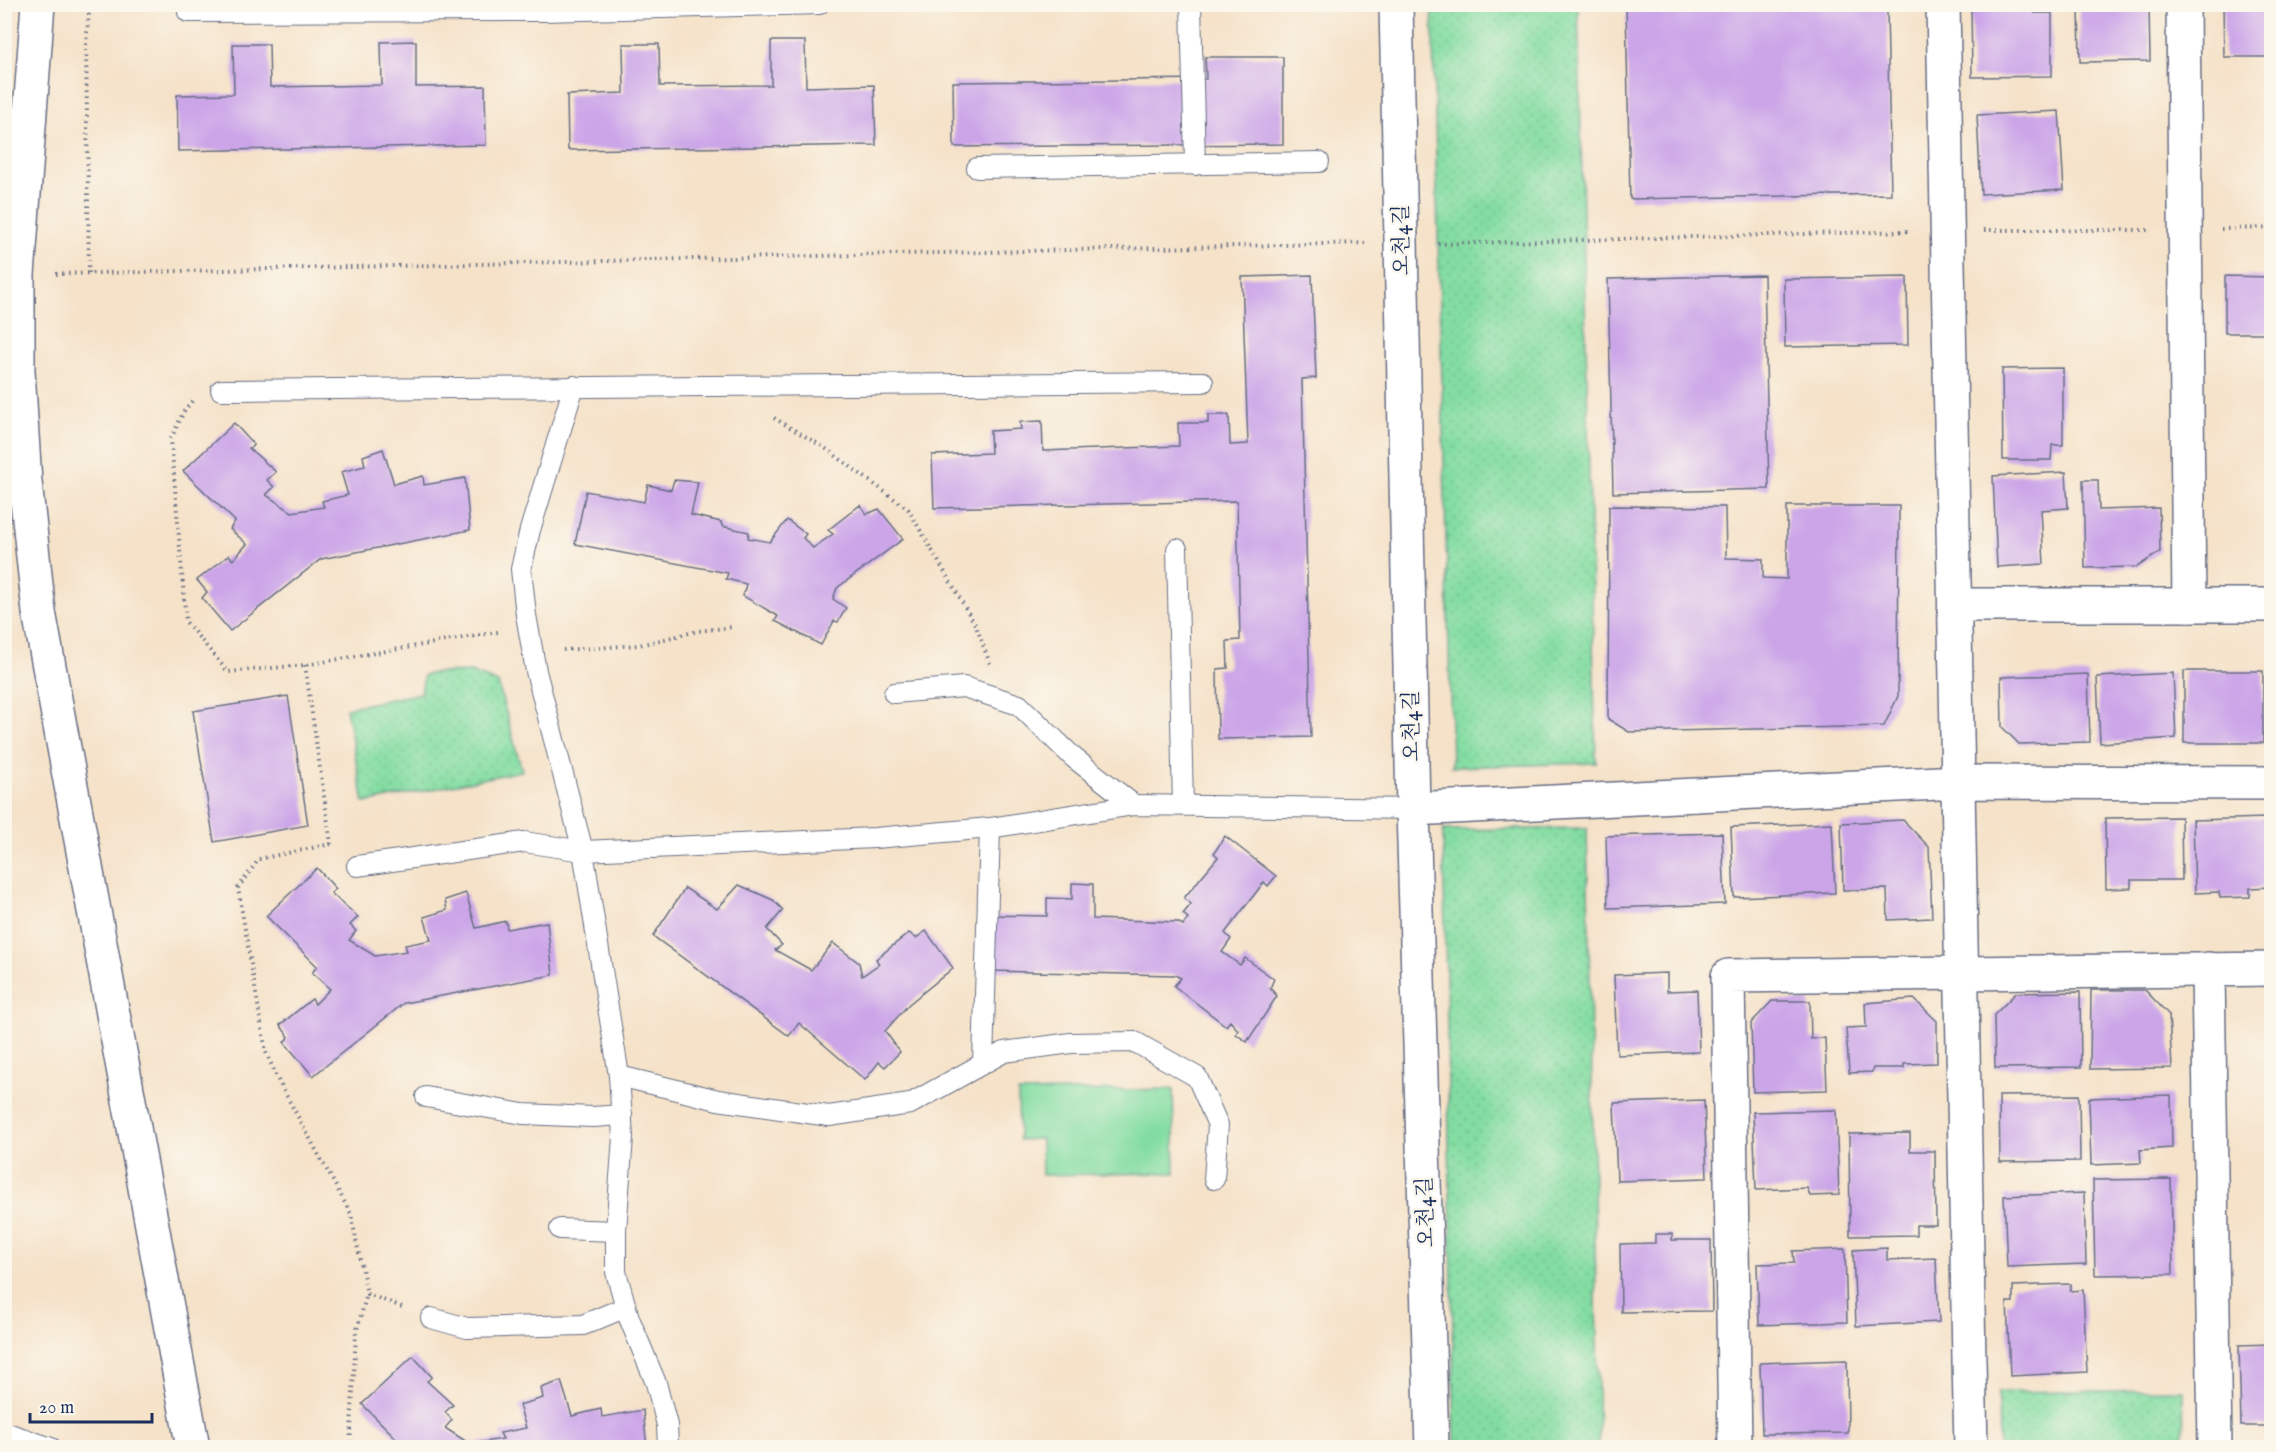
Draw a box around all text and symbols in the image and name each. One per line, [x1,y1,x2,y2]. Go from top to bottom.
street label: 오천4길 [1388,204,1417,276]
street label: 오천4길 [1398,690,1427,762]
street label: 오천4길 [1412,1176,1441,1248]
scale bar [30,1386,152,1424]
text: 20 m [39,1397,74,1420]

